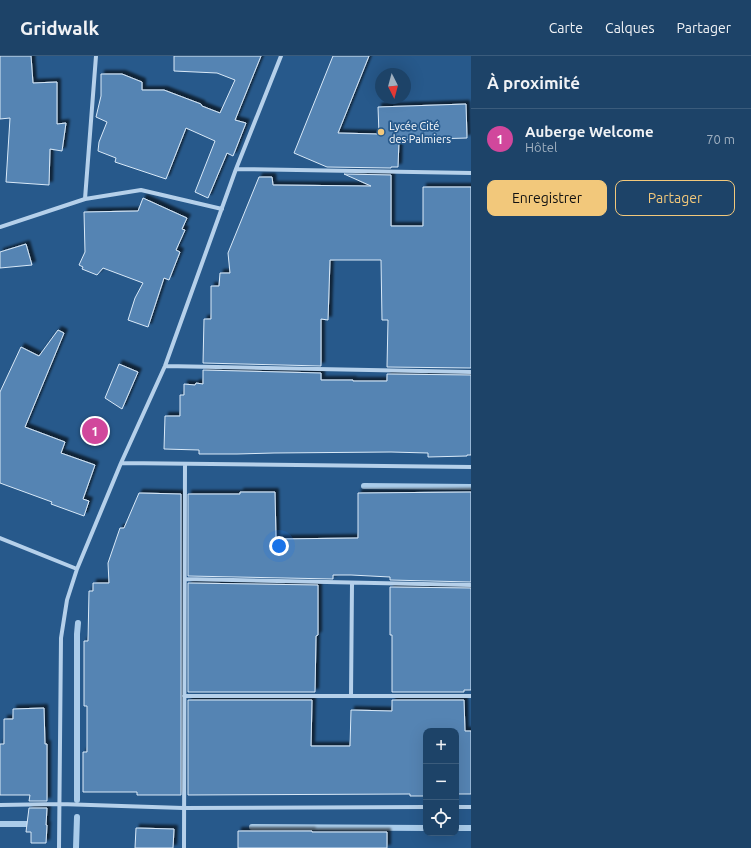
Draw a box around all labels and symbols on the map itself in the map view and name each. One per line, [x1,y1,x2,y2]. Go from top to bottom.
north arrow [375,68,411,104]
place label: Lycée Cité des Palmiers [389,120,451,145]
marker: Lycée Cité des Palmiers [376,127,386,137]
pin: 1 [82,416,108,446]
your location [269,536,289,556]

